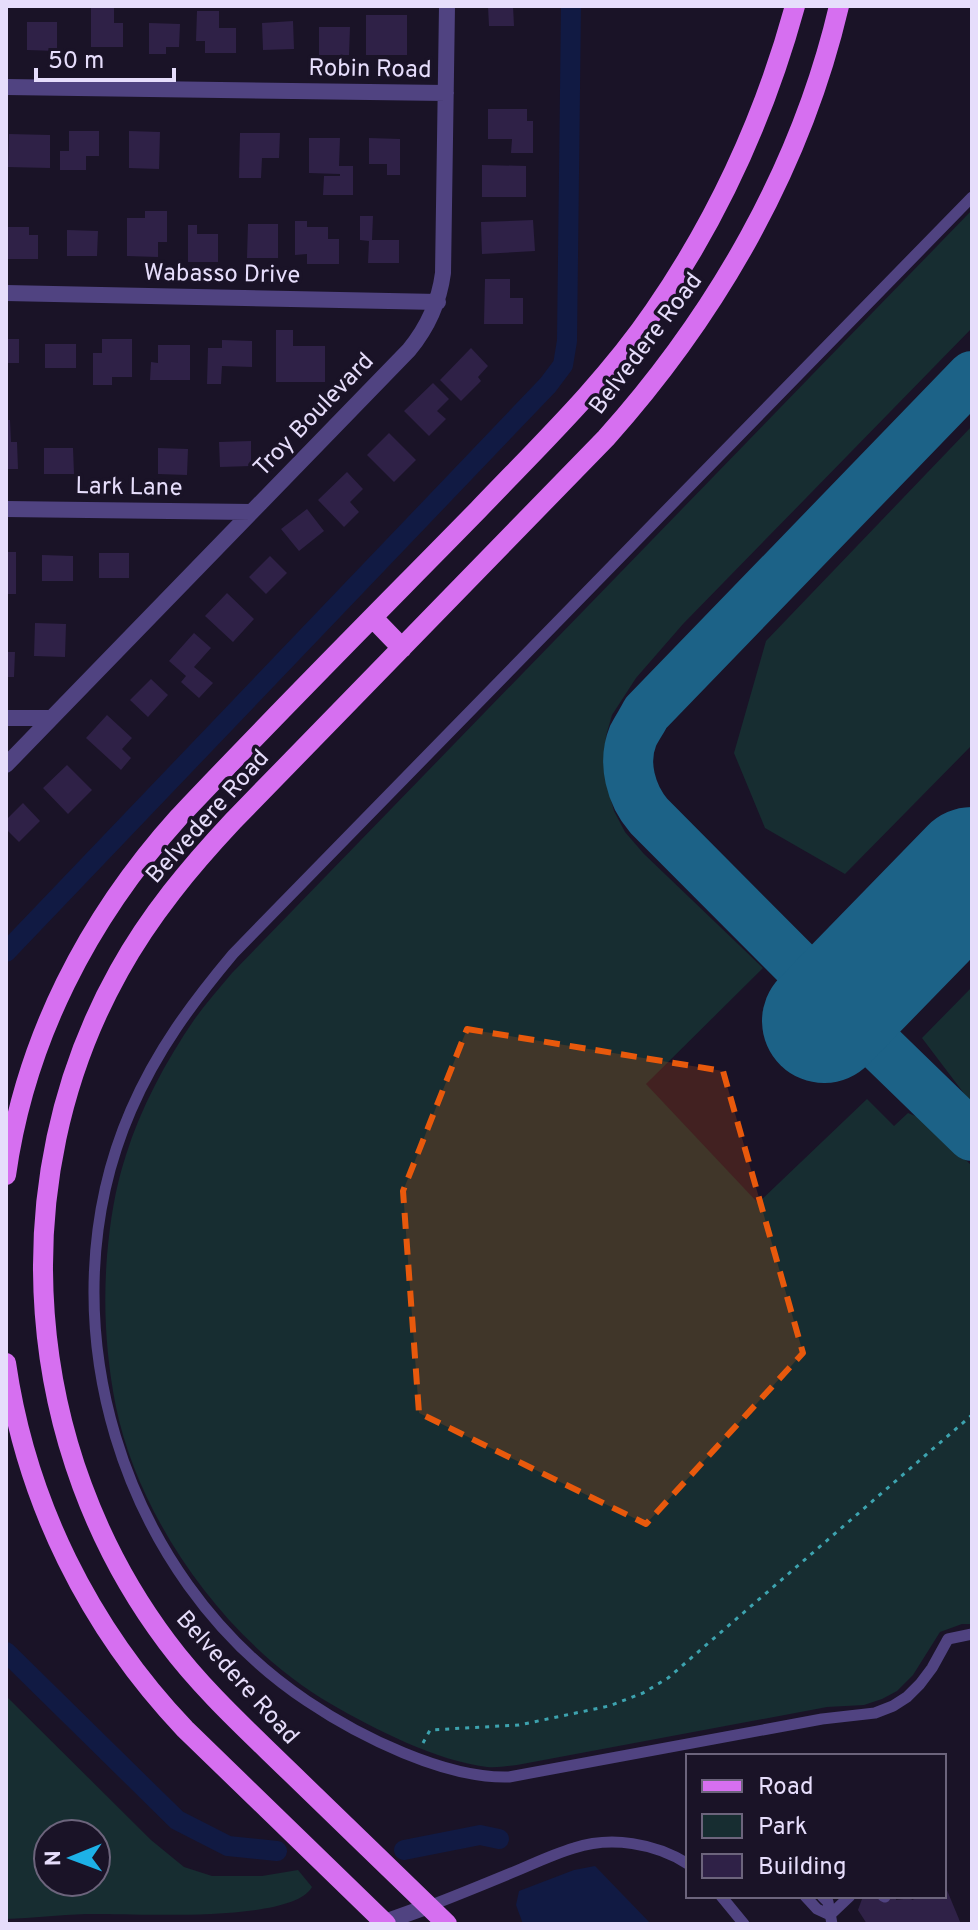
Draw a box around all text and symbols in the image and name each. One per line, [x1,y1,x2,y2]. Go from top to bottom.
scale bar [36,32,174,82]
text: 50 m [48,47,104,77]
street label: Robin Road [308,54,432,86]
street label: Wabasso Drive [143,259,301,291]
street label: Belvedere Road [583,267,710,421]
street label: Troy Boulevard [248,347,381,484]
street label: Lark Lane [75,472,183,504]
street label: Belvedere Road [140,744,277,891]
street label: Belvedere Road [168,1605,305,1752]
legend [686,1754,946,1898]
text: Road [758,1773,814,1803]
text: Park [758,1813,808,1843]
north arrow [32,1818,112,1898]
text: N [41,1850,68,1866]
text: Building [758,1853,847,1883]

